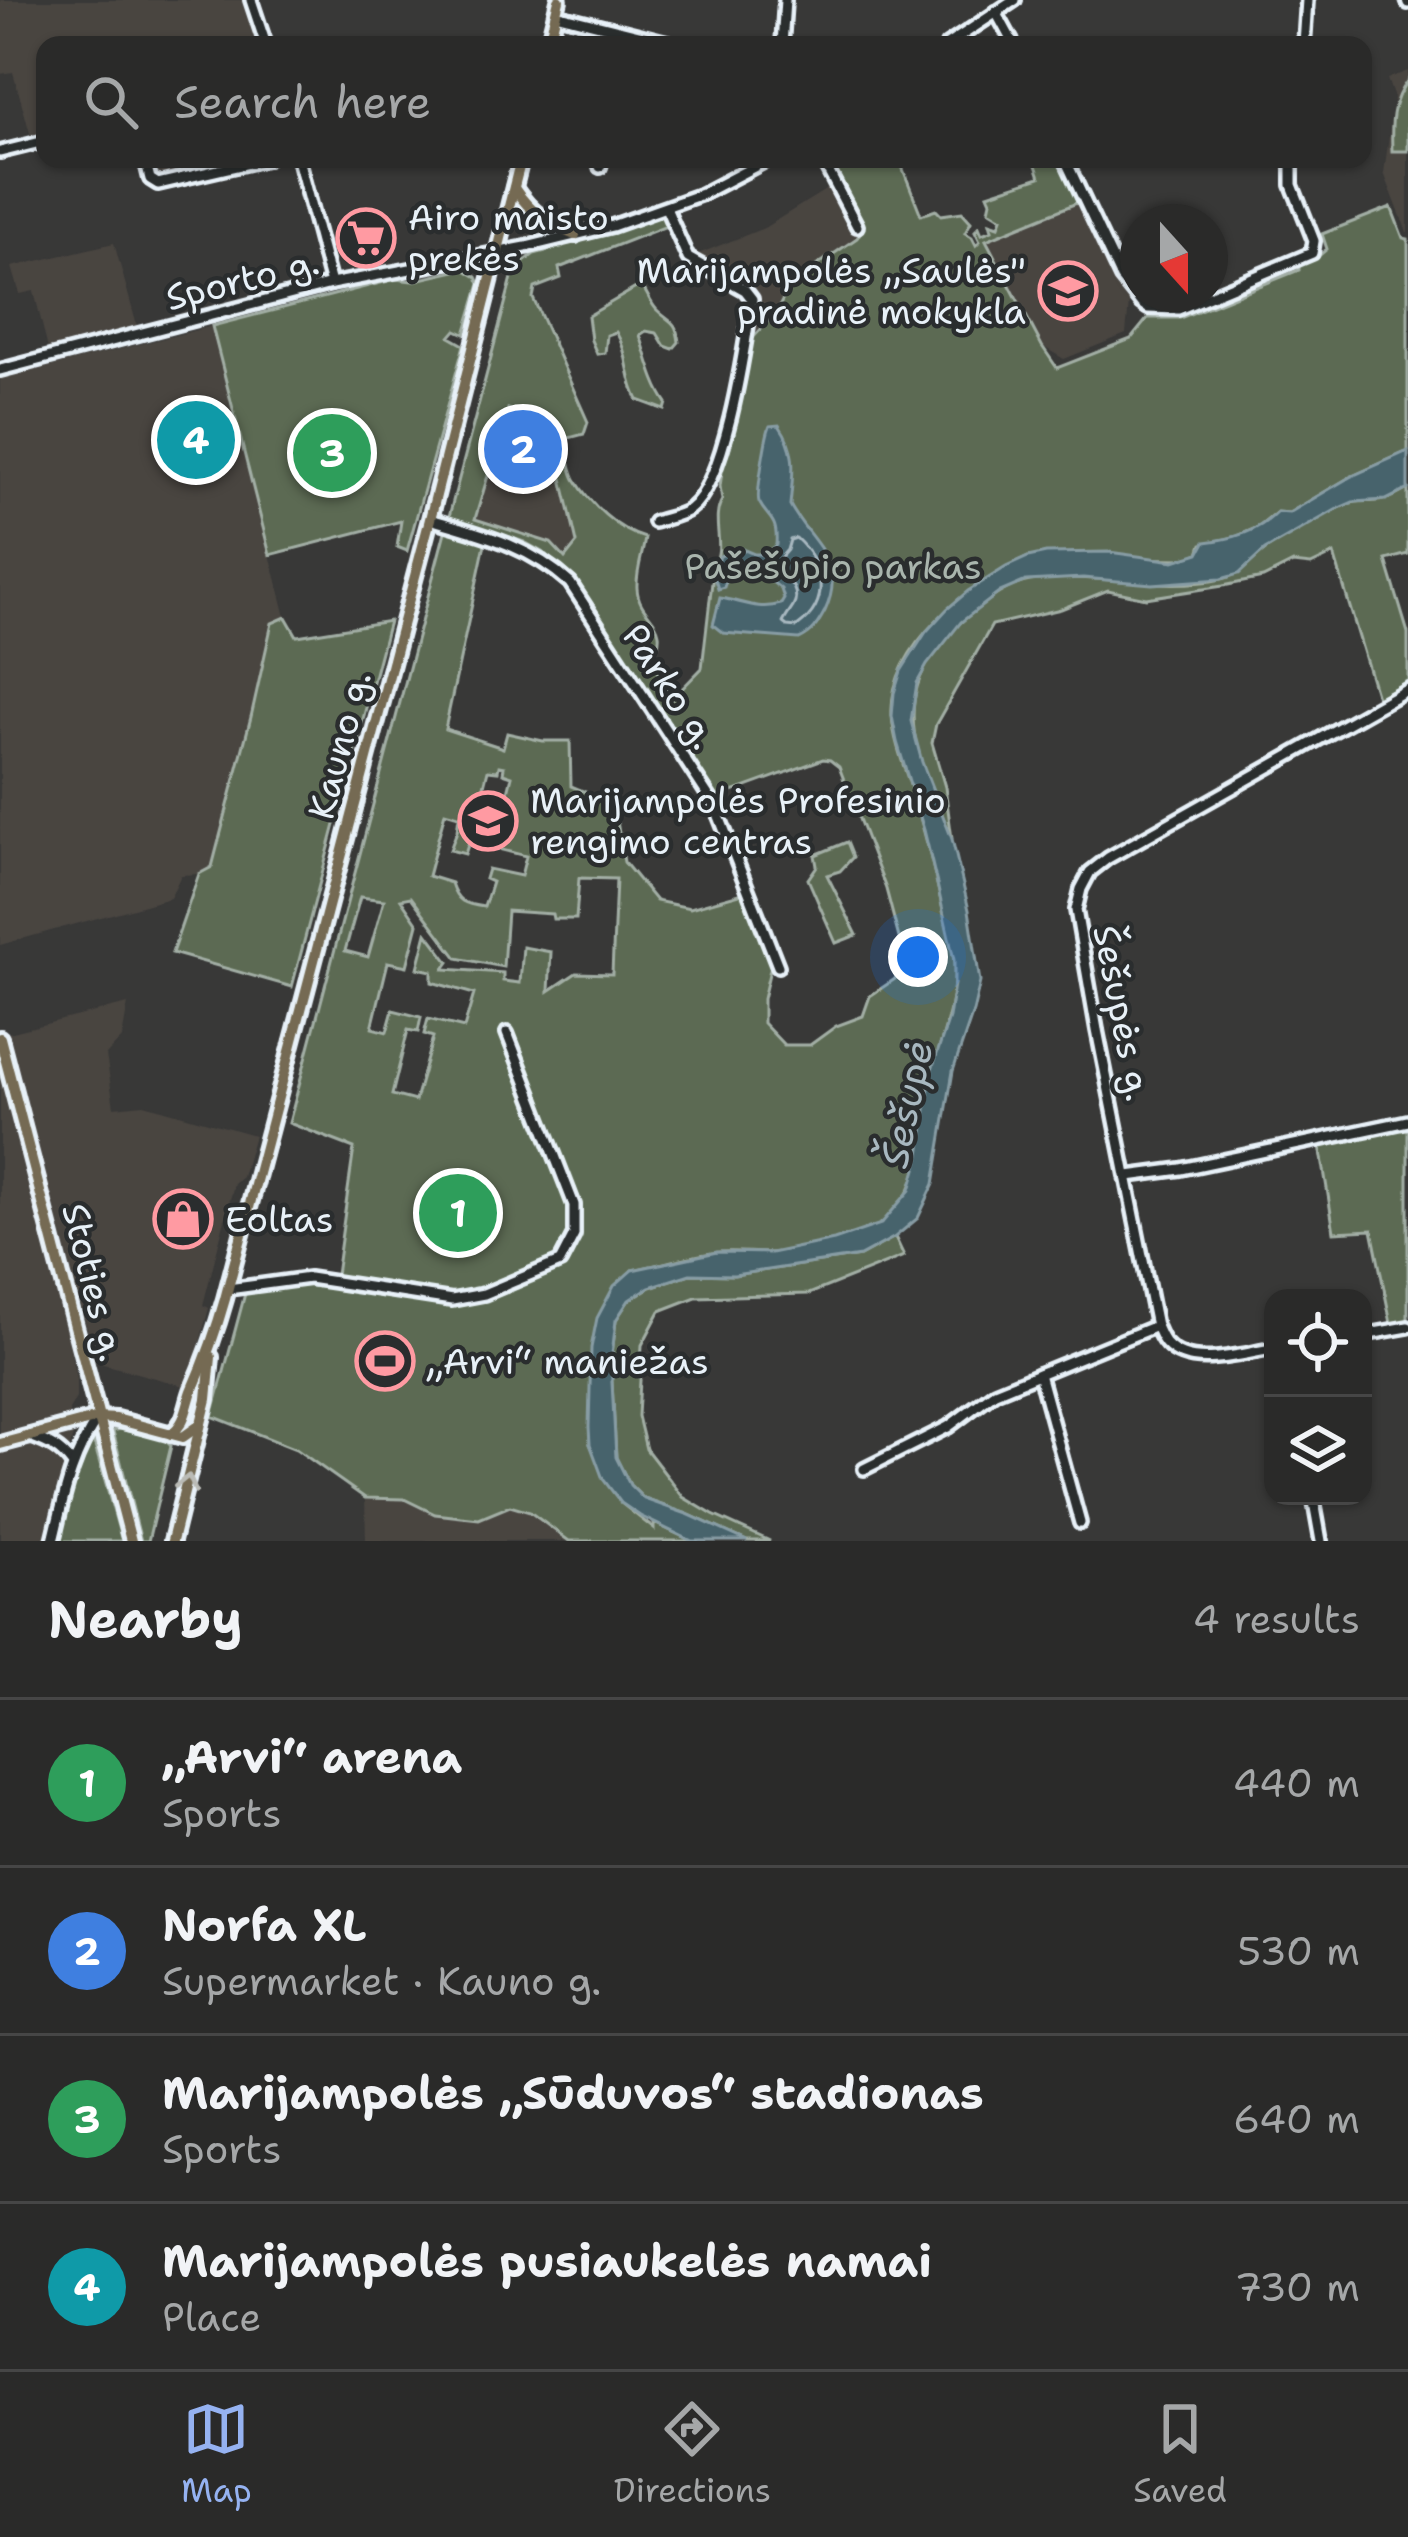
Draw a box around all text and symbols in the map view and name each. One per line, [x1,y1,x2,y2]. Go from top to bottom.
search box [36,36,1372,168]
icon: search [78,69,144,135]
text: Search here [174,72,431,132]
place label: Airo maisto prekės [408,193,609,283]
north arrow [1120,204,1228,312]
supermarket icon: Airo maisto prekės [335,207,397,269]
street label: Sporto g. [160,237,324,322]
place label: Marijampolės ,,Saulės" pradinė mokykla [636,246,1026,336]
school or university icon: Marijampolės ,,Saulės" pradinė mokykla [1037,260,1099,322]
pin: 4 [157,395,235,485]
pin: 2 [484,404,562,494]
pin: 3 [293,408,371,498]
park label: Pašešupio parkas [684,542,982,591]
street label: Parko g. [611,614,728,758]
street label: Kauno g. [296,666,383,825]
place label: Marijampolės Profesinio rengimo centras [530,776,946,866]
school or university icon: Marijampolės Profesinio rengimo centras [457,790,519,852]
street label: Šešupės g. [1081,921,1164,1105]
your location [888,927,948,987]
water label: Šešupė [867,1036,945,1172]
pin: 1 [419,1168,497,1258]
shop icon: Eoltas [152,1188,214,1250]
place label: Eoltas [225,1195,334,1244]
street label: Stoties g. [50,1198,137,1366]
map controls [1264,1289,1372,1505]
button: locate [1264,1289,1372,1397]
sports icon: „Arvi“ maniežas [354,1330,416,1392]
place label: „Arvi“ maniežas [426,1337,709,1386]
button: layers [1264,1397,1372,1505]
one-way arrow [173,1474,198,1494]
text: Nearby [48,1585,243,1653]
text: 4 results [1193,1593,1360,1645]
text: „Arvi“ arena [162,1727,462,1787]
text: 1 [78,1757,96,1809]
text: 440 m [1233,1757,1360,1809]
text: Sports [162,1787,282,1839]
text: Norfa XL [162,1895,367,1955]
text: 2 [73,1925,101,1977]
text: 530 m [1237,1925,1360,1977]
text: Supermarket · Kauno g. [162,1955,601,2007]
text: Marijampolės „Sūduvos“ stadionas [162,2063,984,2123]
text: 3 [73,2093,101,2145]
text: 640 m [1233,2093,1360,2145]
text: Sports [162,2123,282,2175]
text: Marijampolės pusiaukelės namai [162,2231,932,2291]
text: 4 [73,2261,101,2313]
text: 730 m [1235,2261,1360,2313]
text: Place [162,2291,261,2343]
tab: Map [181,2396,252,2513]
tab: Directions [614,2396,771,2513]
tab: Saved [1133,2396,1227,2513]

